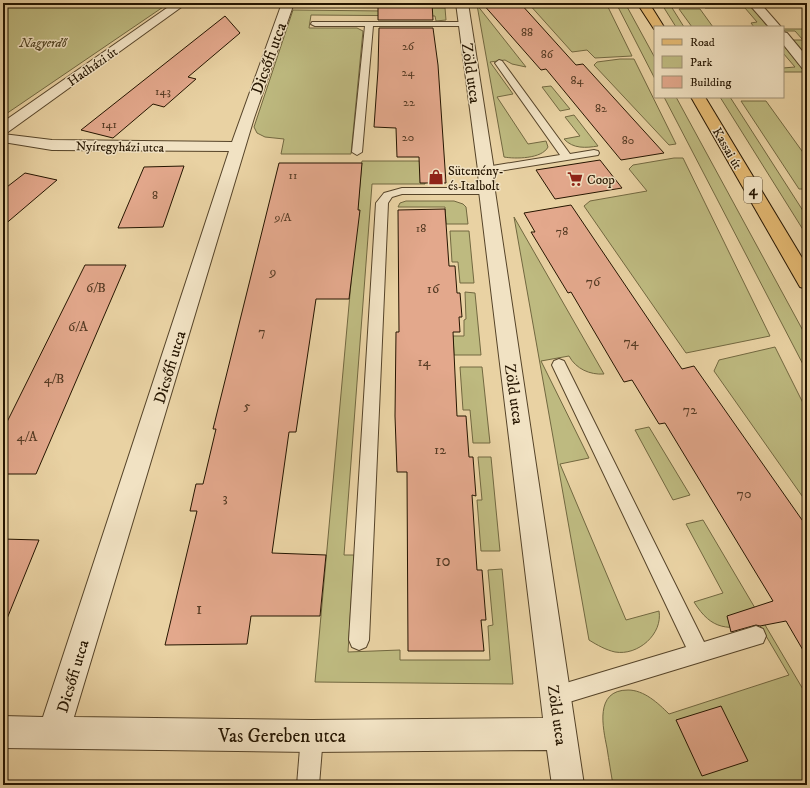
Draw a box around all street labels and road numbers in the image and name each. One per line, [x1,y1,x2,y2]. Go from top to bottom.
street label: Dicsőfi utca [247,19,291,97]
street label: Zöld utca [457,42,485,105]
street label: Hadházi út [64,44,121,90]
street label: Kassai út [709,125,745,172]
street label: Nyíregyházi utca [76,138,165,156]
road number: 4 [744,177,762,203]
street label: Dicsőfi utca [149,328,191,406]
street label: Zöld utca [500,363,528,426]
street label: Dicsőfi utca [52,637,94,715]
street label: Zöld utca [543,684,571,747]
street label: Vas Gereben utca [217,725,346,748]

